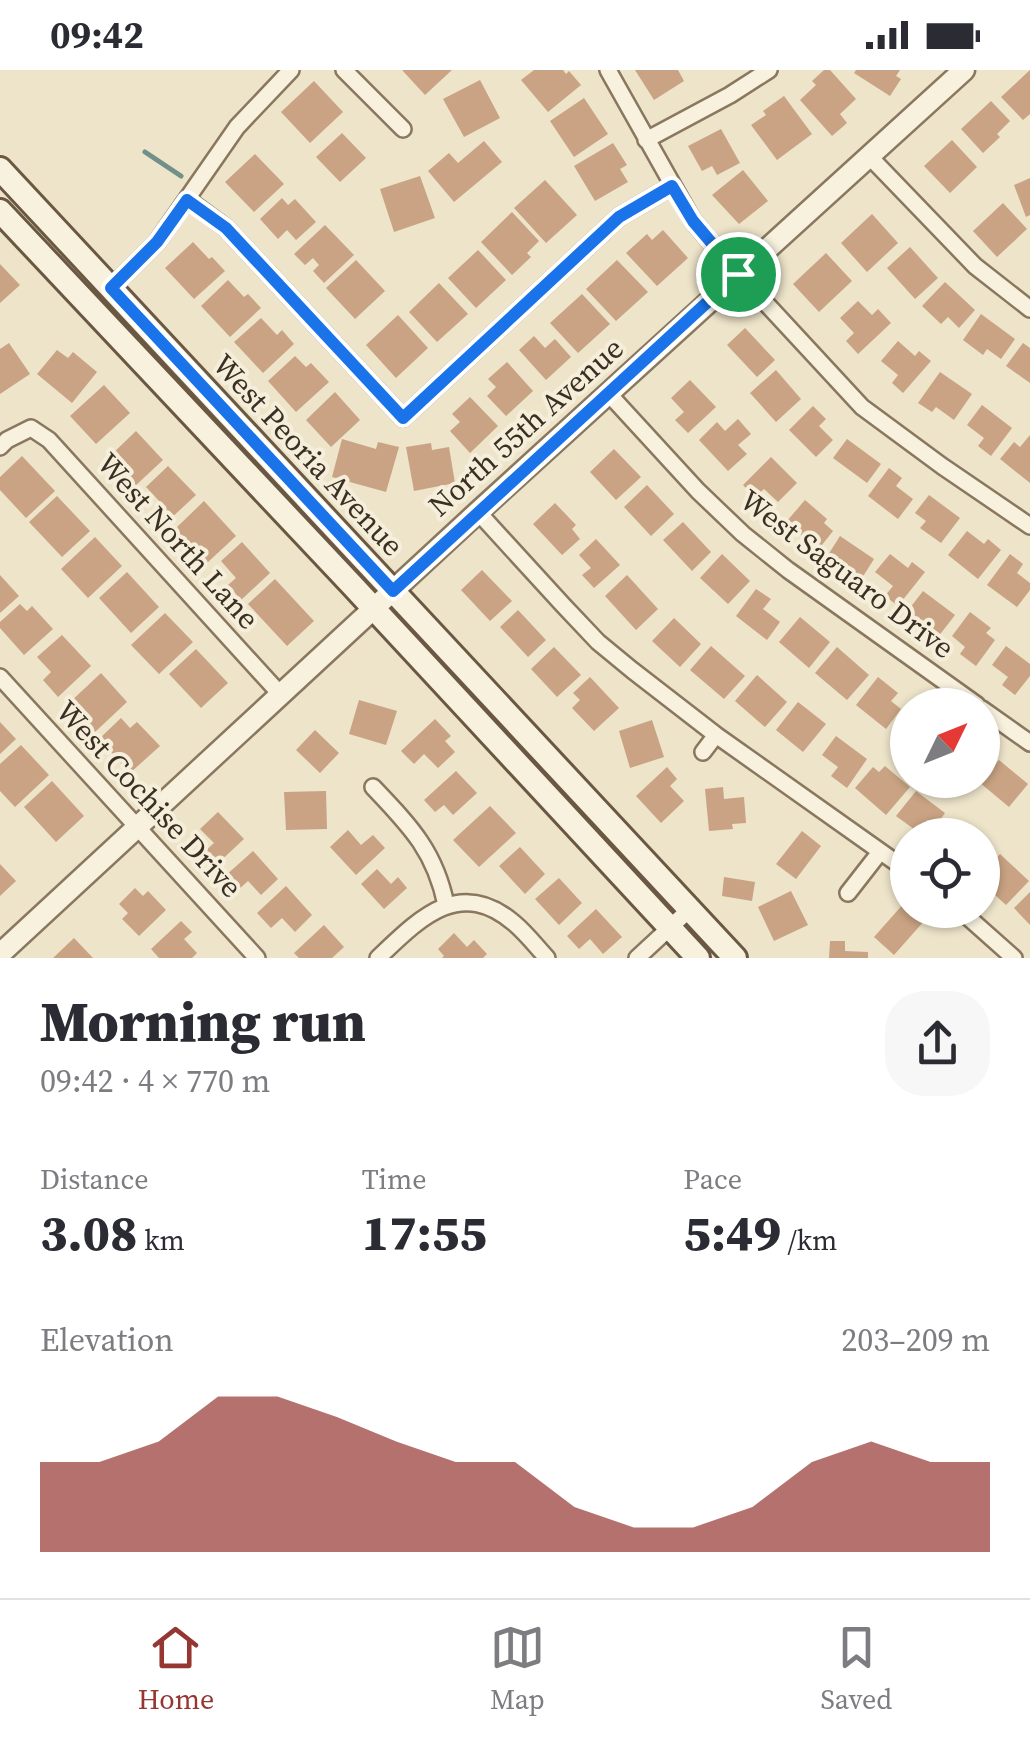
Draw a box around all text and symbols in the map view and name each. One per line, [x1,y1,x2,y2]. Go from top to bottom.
text: 09:42 [50,9,144,61]
pin [696,232,781,317]
icon: arrive [711,247,766,302]
street label: North 55th Avenue [419,328,632,525]
street label: West Peoria Avenue [204,344,413,565]
street label: West North Lane [88,444,269,638]
street label: West Saguaro Drive [732,479,963,668]
north arrow [890,688,1000,798]
map controls [890,688,1000,928]
street label: West Cochise Drive [47,691,252,906]
button: locate [890,818,1000,928]
text: Morning run [40,984,366,1059]
button: share [885,991,990,1096]
text: 09:42 · 4 × 770 m [40,1059,270,1103]
text: Distance [40,1160,149,1198]
text: Time [362,1160,426,1198]
text: Pace [683,1160,742,1198]
text: 3.08 [40,1198,138,1267]
text: 17:55 [362,1198,487,1267]
text: 5:49 [683,1198,781,1267]
text: km [138,1221,185,1259]
text: /km [781,1221,837,1259]
text: Elevation [40,1318,174,1362]
text: 203–209 m [841,1318,990,1362]
tab: Home [138,1620,214,1718]
tab: Map [490,1620,545,1718]
tab: Saved [820,1620,892,1718]

